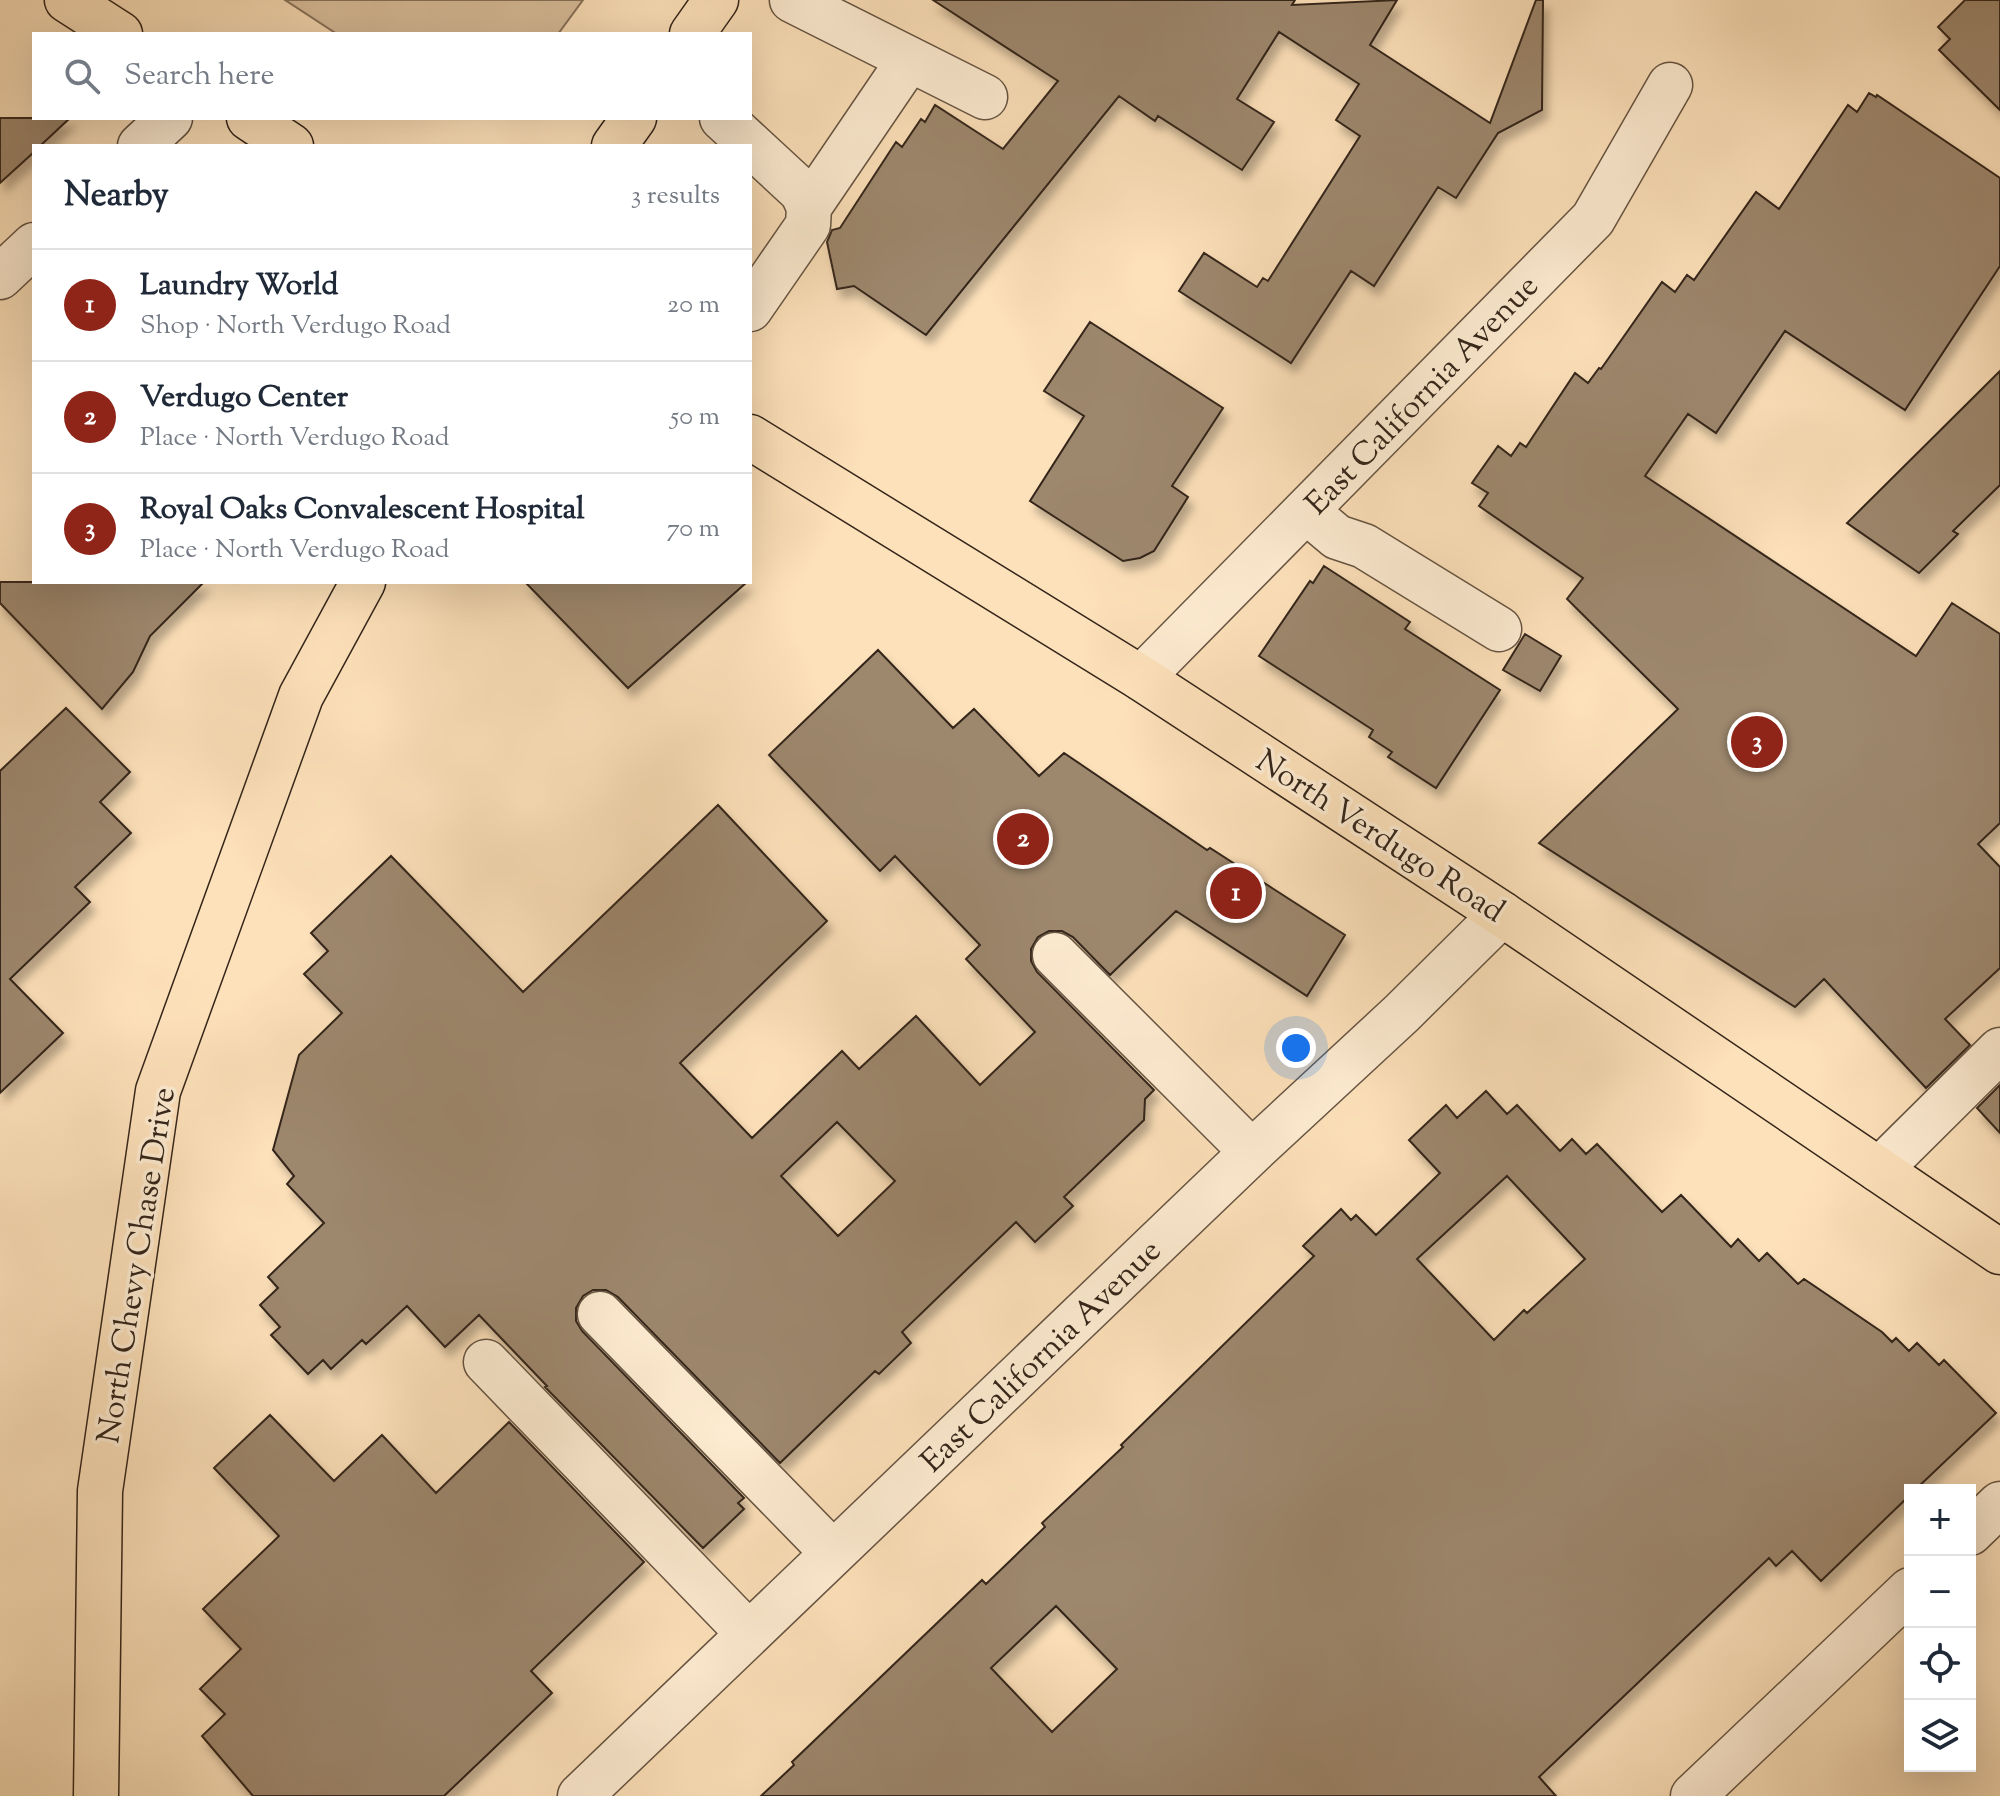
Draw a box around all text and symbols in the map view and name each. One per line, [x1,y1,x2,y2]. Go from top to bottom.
search box [32,32,752,120]
icon: search [60,54,104,98]
text: Search here [124,55,274,98]
text: Nearby [64,172,169,221]
text: 3 results [631,178,720,215]
text: Laundry World [140,265,338,308]
street label: East California Avenue [1296,265,1550,527]
text: 1 [86,287,94,324]
text: 20 m [667,287,720,324]
text: Shop · North Verdugo Road [140,308,451,345]
text: Verdugo Center [140,377,348,420]
text: 2 [84,399,96,436]
text: 50 m [670,399,720,436]
text: Place · North Verdugo Road [140,420,450,457]
text: Royal Oaks Convalescent Hospital [140,489,585,532]
text: 3 [85,511,95,548]
text: 70 m [667,511,720,548]
text: Place · North Verdugo Road [140,532,450,569]
pin: 3 [1731,712,1783,772]
street label: North Verdugo Road [1246,740,1513,935]
pin: 2 [997,809,1049,869]
pin: 1 [1210,863,1262,923]
your location [1276,1028,1316,1068]
street label: North Chevy Chase Drive [87,1084,189,1447]
street label: East California Avenue [911,1230,1173,1484]
map controls [1904,1484,1976,1772]
button: + [1904,1484,1976,1556]
button: − [1904,1556,1976,1628]
button: locate [1904,1628,1976,1700]
button: layers [1904,1700,1976,1772]

